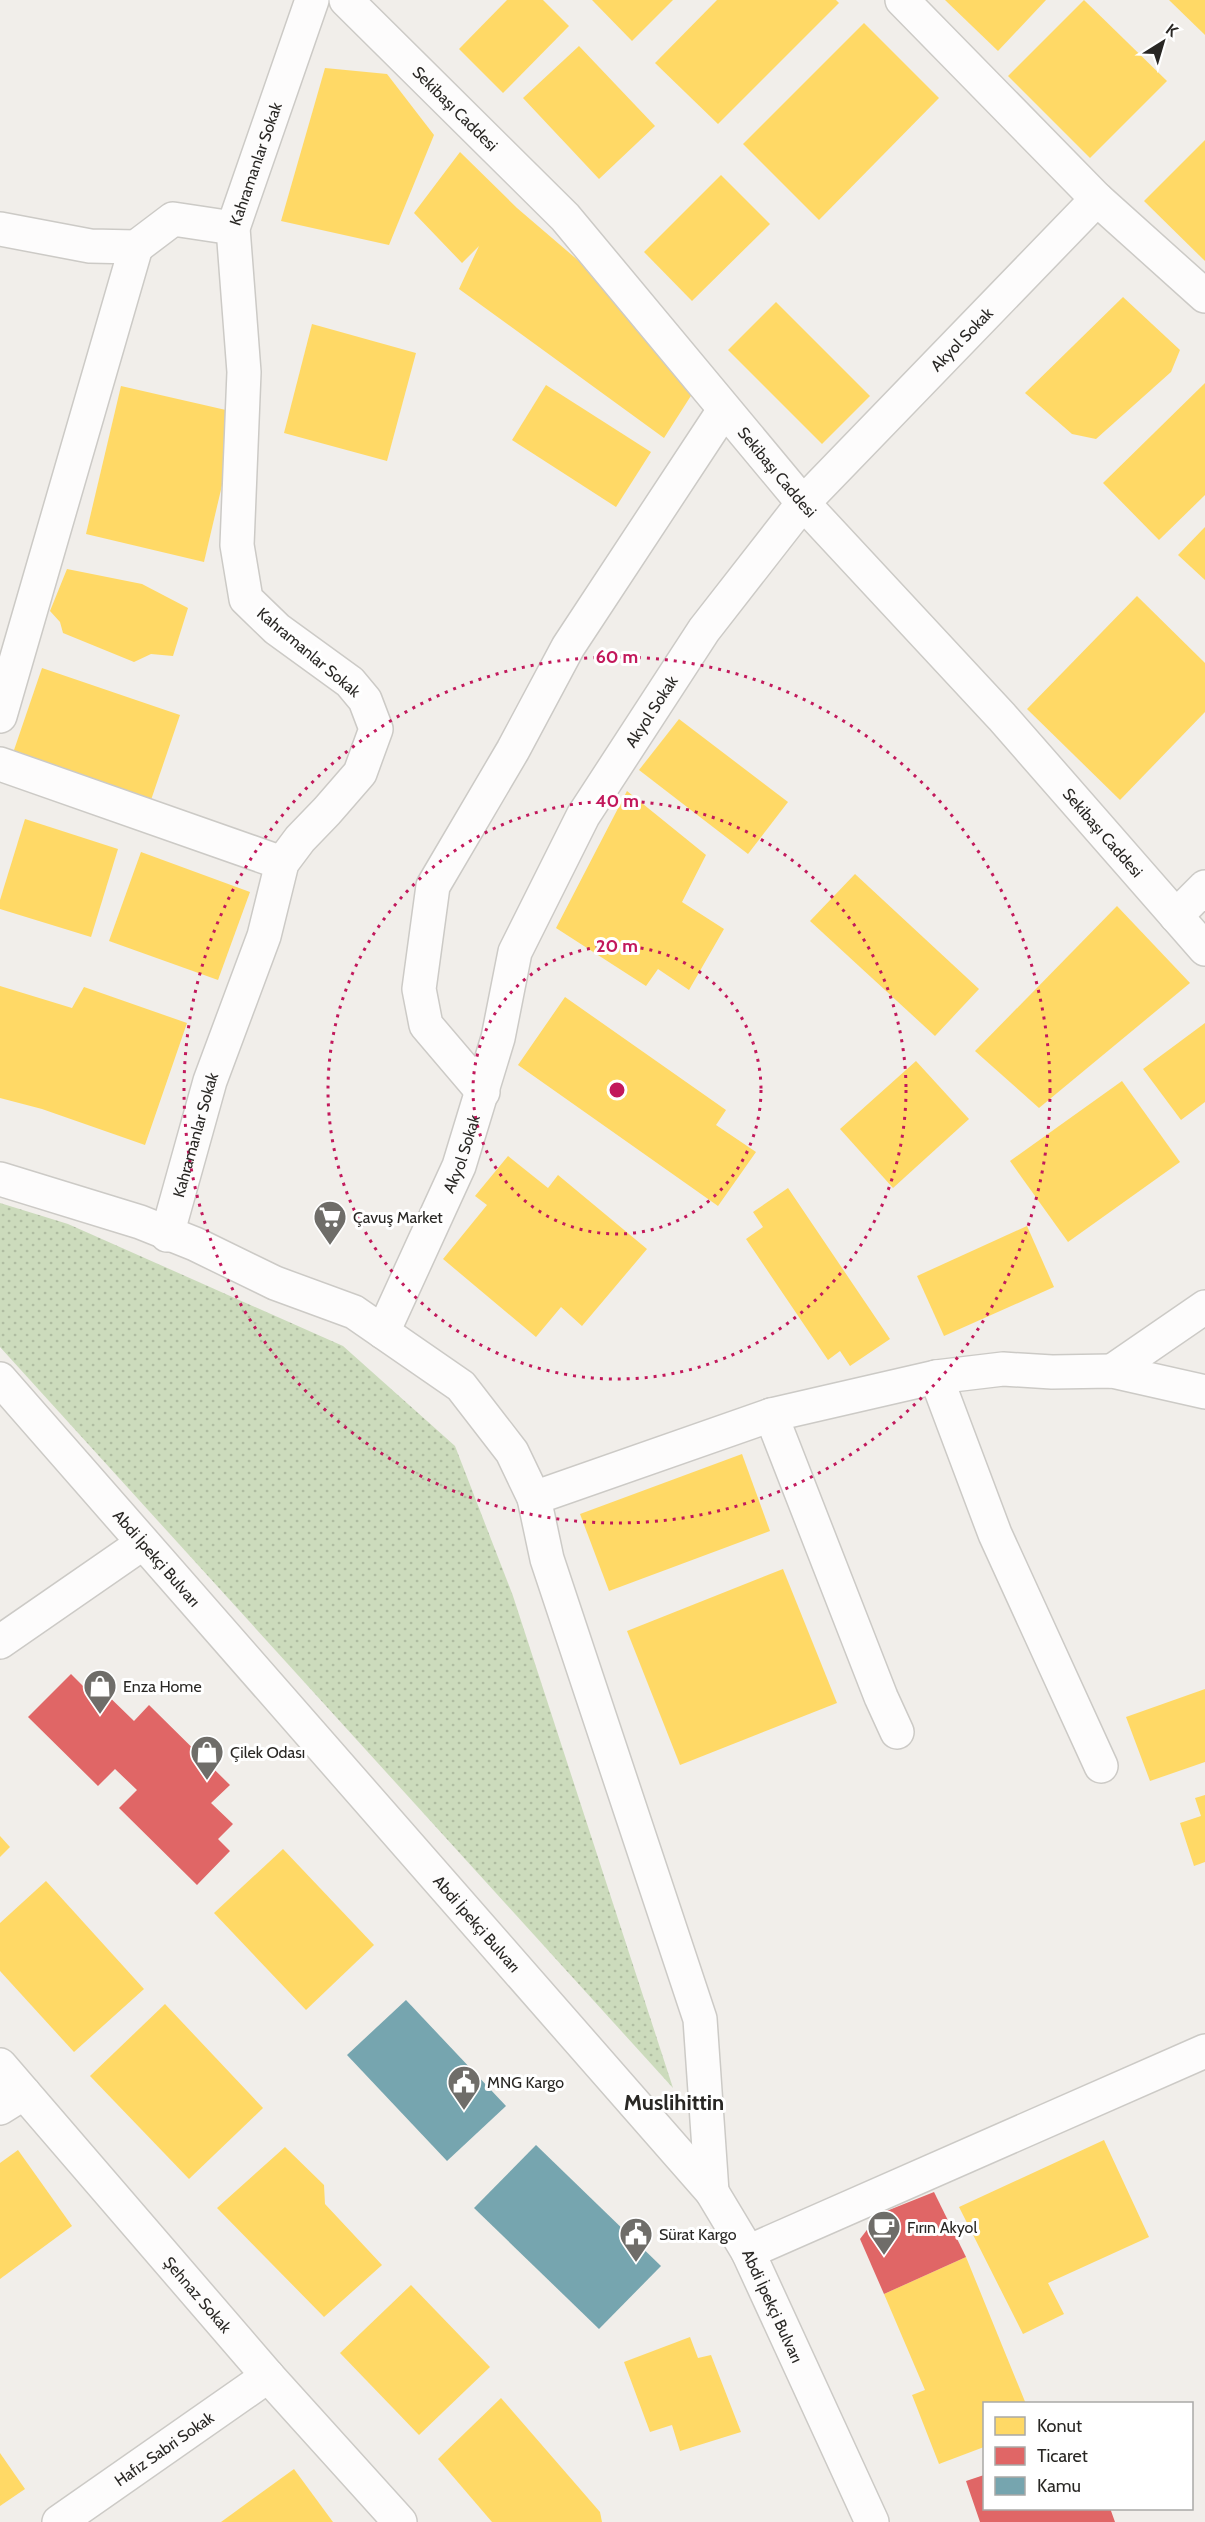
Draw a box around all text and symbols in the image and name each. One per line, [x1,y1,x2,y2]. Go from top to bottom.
north arrow [1133,12,1193,72]
text: K [1162,20,1181,41]
street label: Sekibaşı Caddesi [409,63,501,155]
street label: Kahramanlar Sokak [226,99,286,228]
street label: Akyol Sokak [927,303,998,375]
street label: Sekibaşı Caddesi [734,423,820,521]
street label: Kahramanlar Sokak [253,604,365,702]
text: 60 m [596,646,638,668]
street label: Akyol Sokak [621,672,682,751]
street label: Sekibaşı Caddesi [1059,784,1147,881]
text: 40 m [595,790,639,812]
text: 20 m [596,935,638,957]
street label: Kahramanlar Sokak [169,1069,223,1200]
centre of rings [607,1080,627,1100]
street label: Akyol Sokak [439,1112,484,1196]
supermarket icon: Çavuş Market [312,1199,348,1246]
place label: Çavuş Market [353,1208,443,1227]
street label: Abdi İpekçi Bulvarı [109,1506,204,1611]
shop icon: Enza Home [82,1668,118,1715]
place label: Enza Home [123,1677,202,1696]
shop icon: Çilek Odası [189,1734,225,1781]
place label: Çilek Odası [230,1743,305,1762]
street label: Abdi İpekçi Bulvarı [429,1872,524,1976]
public building icon: MNG Kargo [446,2064,482,2111]
place label: MNG Kargo [487,2073,564,2092]
district label: Muslihittin [624,2089,724,2116]
cafe icon: Fırın Akyol [866,2209,902,2256]
public building icon: Sürat Kargo [618,2216,654,2263]
place label: Fırın Akyol [907,2218,977,2237]
place label: Sürat Kargo [659,2225,737,2244]
street label: Abdi İpekçi Bulvarı [738,2247,806,2366]
street label: Şehnaz Sokak [159,2253,236,2337]
legend [983,2402,1193,2510]
street label: Hafız Sabri Sokak [111,2407,218,2490]
text: Konut [1037,2415,1082,2437]
text: Ticaret [1037,2445,1088,2467]
text: Kamu [1037,2475,1081,2497]

